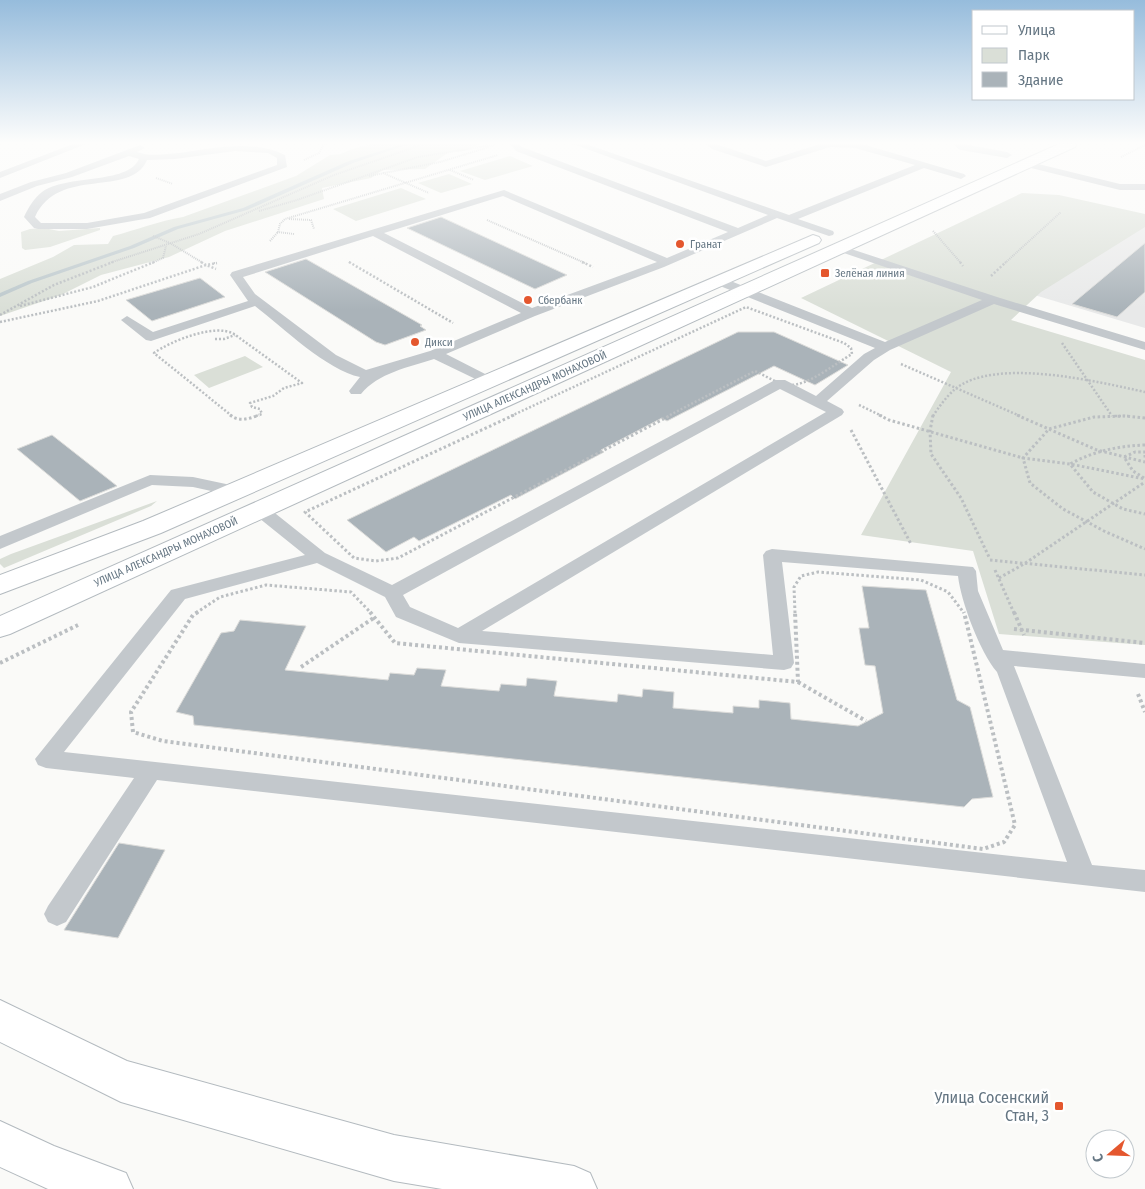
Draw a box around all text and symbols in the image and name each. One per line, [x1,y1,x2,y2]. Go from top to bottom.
legend [972,10,1135,100]
text: Улица [1017,21,1056,39]
text: Парк [1018,46,1049,64]
text: Здание [1018,71,1064,89]
marker: Гранат [674,238,686,250]
place label: Гранат [690,238,722,251]
marker: Зелёная линия [819,267,831,279]
place label: Зелёная линия [835,267,905,280]
marker: Сбербанк [522,294,534,306]
place label: Сбербанк [538,294,583,307]
marker: Дикси [409,336,421,348]
place label: Дикси [424,336,453,349]
street label: УЛИЦА АЛЕКСАНДРЫ МОНАХОВОЙ [460,348,609,424]
street label: УЛИЦА АЛЕКСАНДРЫ МОНАХОВОЙ [91,514,240,590]
place label: Улица Сосенский Стан, 3 [933,1088,1049,1125]
marker: Улица Сосенский Стан, 3 [1053,1100,1065,1112]
north arrow [1085,1129,1135,1179]
text: С [1089,1151,1107,1164]

